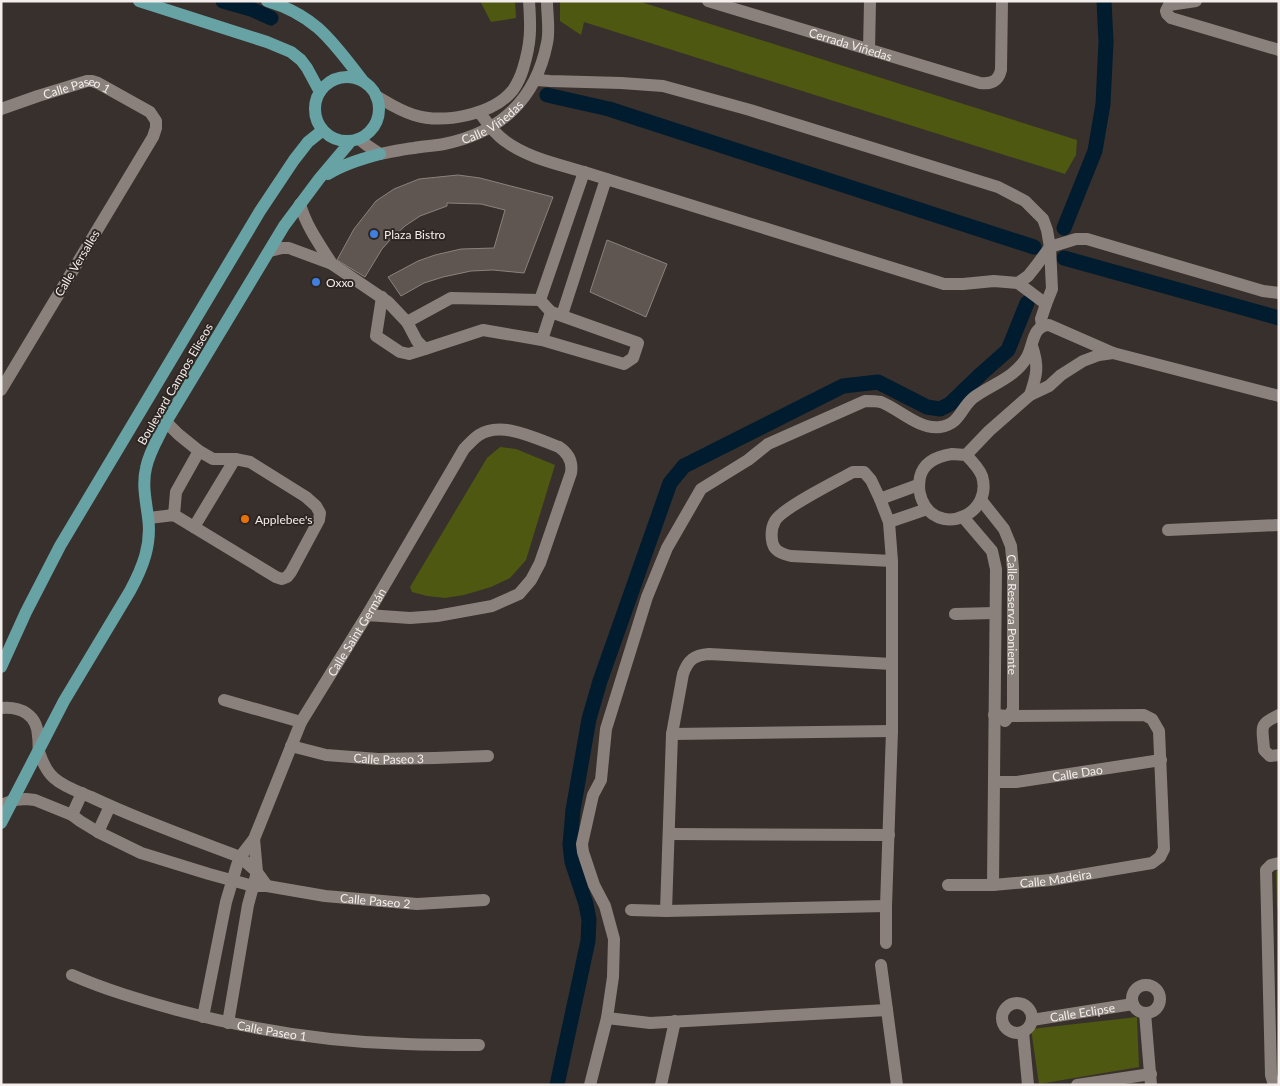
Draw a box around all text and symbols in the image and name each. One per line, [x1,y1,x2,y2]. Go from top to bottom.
street label: Cerrada Viñedas [807,24,894,64]
street label: Calle Paseo 1 [41,73,113,102]
street label: Calle Viñedas [459,97,526,147]
street label: Calle Versalles [51,227,103,299]
place label: Plaza Bistro [384,227,446,242]
marker: Plaza Bistro [368,228,380,240]
place label: Oxxo [326,275,354,290]
marker: Oxxo [310,276,322,288]
street label: Boulevard Campos Eliseos [134,321,216,447]
place label: Applebee's [255,512,312,527]
marker: Applebee's [239,513,251,525]
street label: Calle Reserva Poniente [1004,554,1021,675]
street label: Calle Saint Germán [324,585,389,679]
street label: Calle Paseo 3 [353,750,424,767]
street label: Calle Dao [1051,761,1104,784]
street label: Calle Madeira [1019,866,1093,890]
street label: Calle Paseo 2 [340,890,411,911]
street label: Calle Eclipse [1049,999,1116,1025]
street label: Calle Paseo 1 [236,1017,308,1043]

